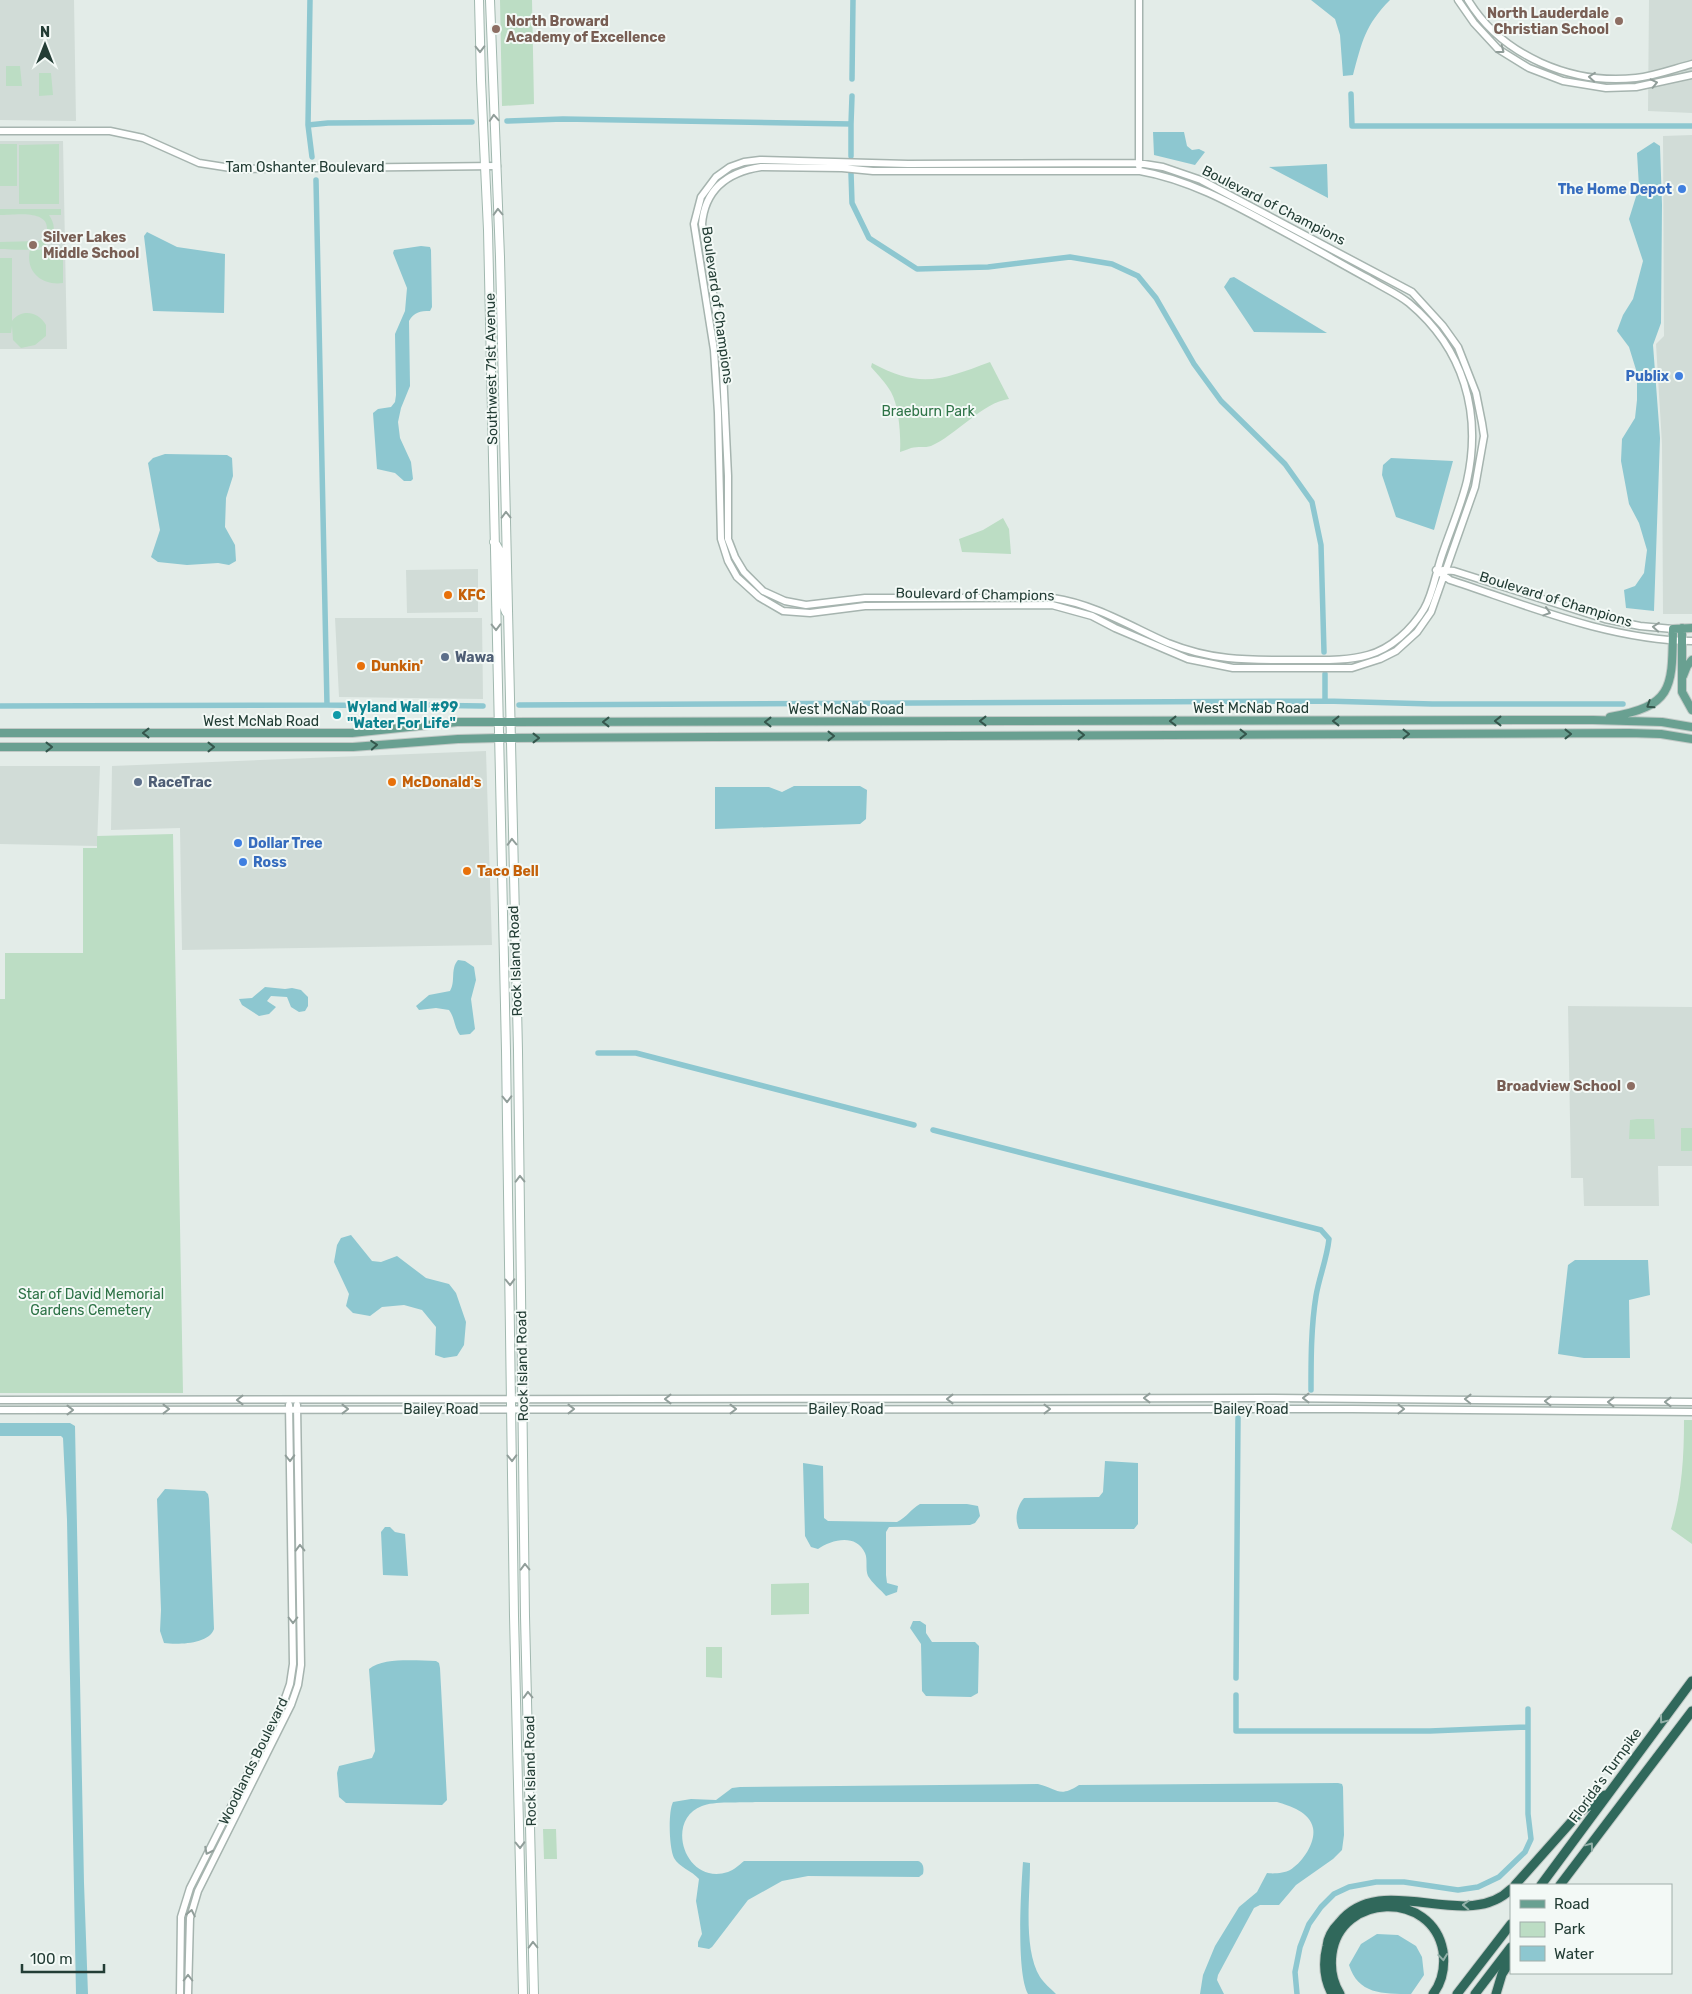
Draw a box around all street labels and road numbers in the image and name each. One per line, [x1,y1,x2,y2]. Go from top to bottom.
street label: Tam Oshanter Boulevard [226,159,384,176]
street label: Boulevard of Champions [1199,162,1348,249]
street label: Boulevard of Champions [698,225,737,385]
street label: Southwest 71st Avenue [482,293,501,445]
street label: Boulevard of Champions [1477,568,1634,631]
street label: Boulevard of Champions [895,585,1055,604]
street label: West McNab Road [1193,700,1309,717]
street label: West McNab Road [788,701,904,718]
street label: West McNab Road [203,713,319,730]
street label: Rock Island Road [505,905,526,1017]
street label: Rock Island Road [513,1310,532,1422]
street label: Bailey Road [403,1401,479,1418]
street label: Bailey Road [808,1401,884,1418]
street label: Bailey Road [1213,1401,1289,1418]
street label: Woodlands Boulevard [215,1695,292,1828]
street label: Rock Island Road [521,1715,540,1827]
street label: Florida's Turnpike [1565,1725,1645,1826]

